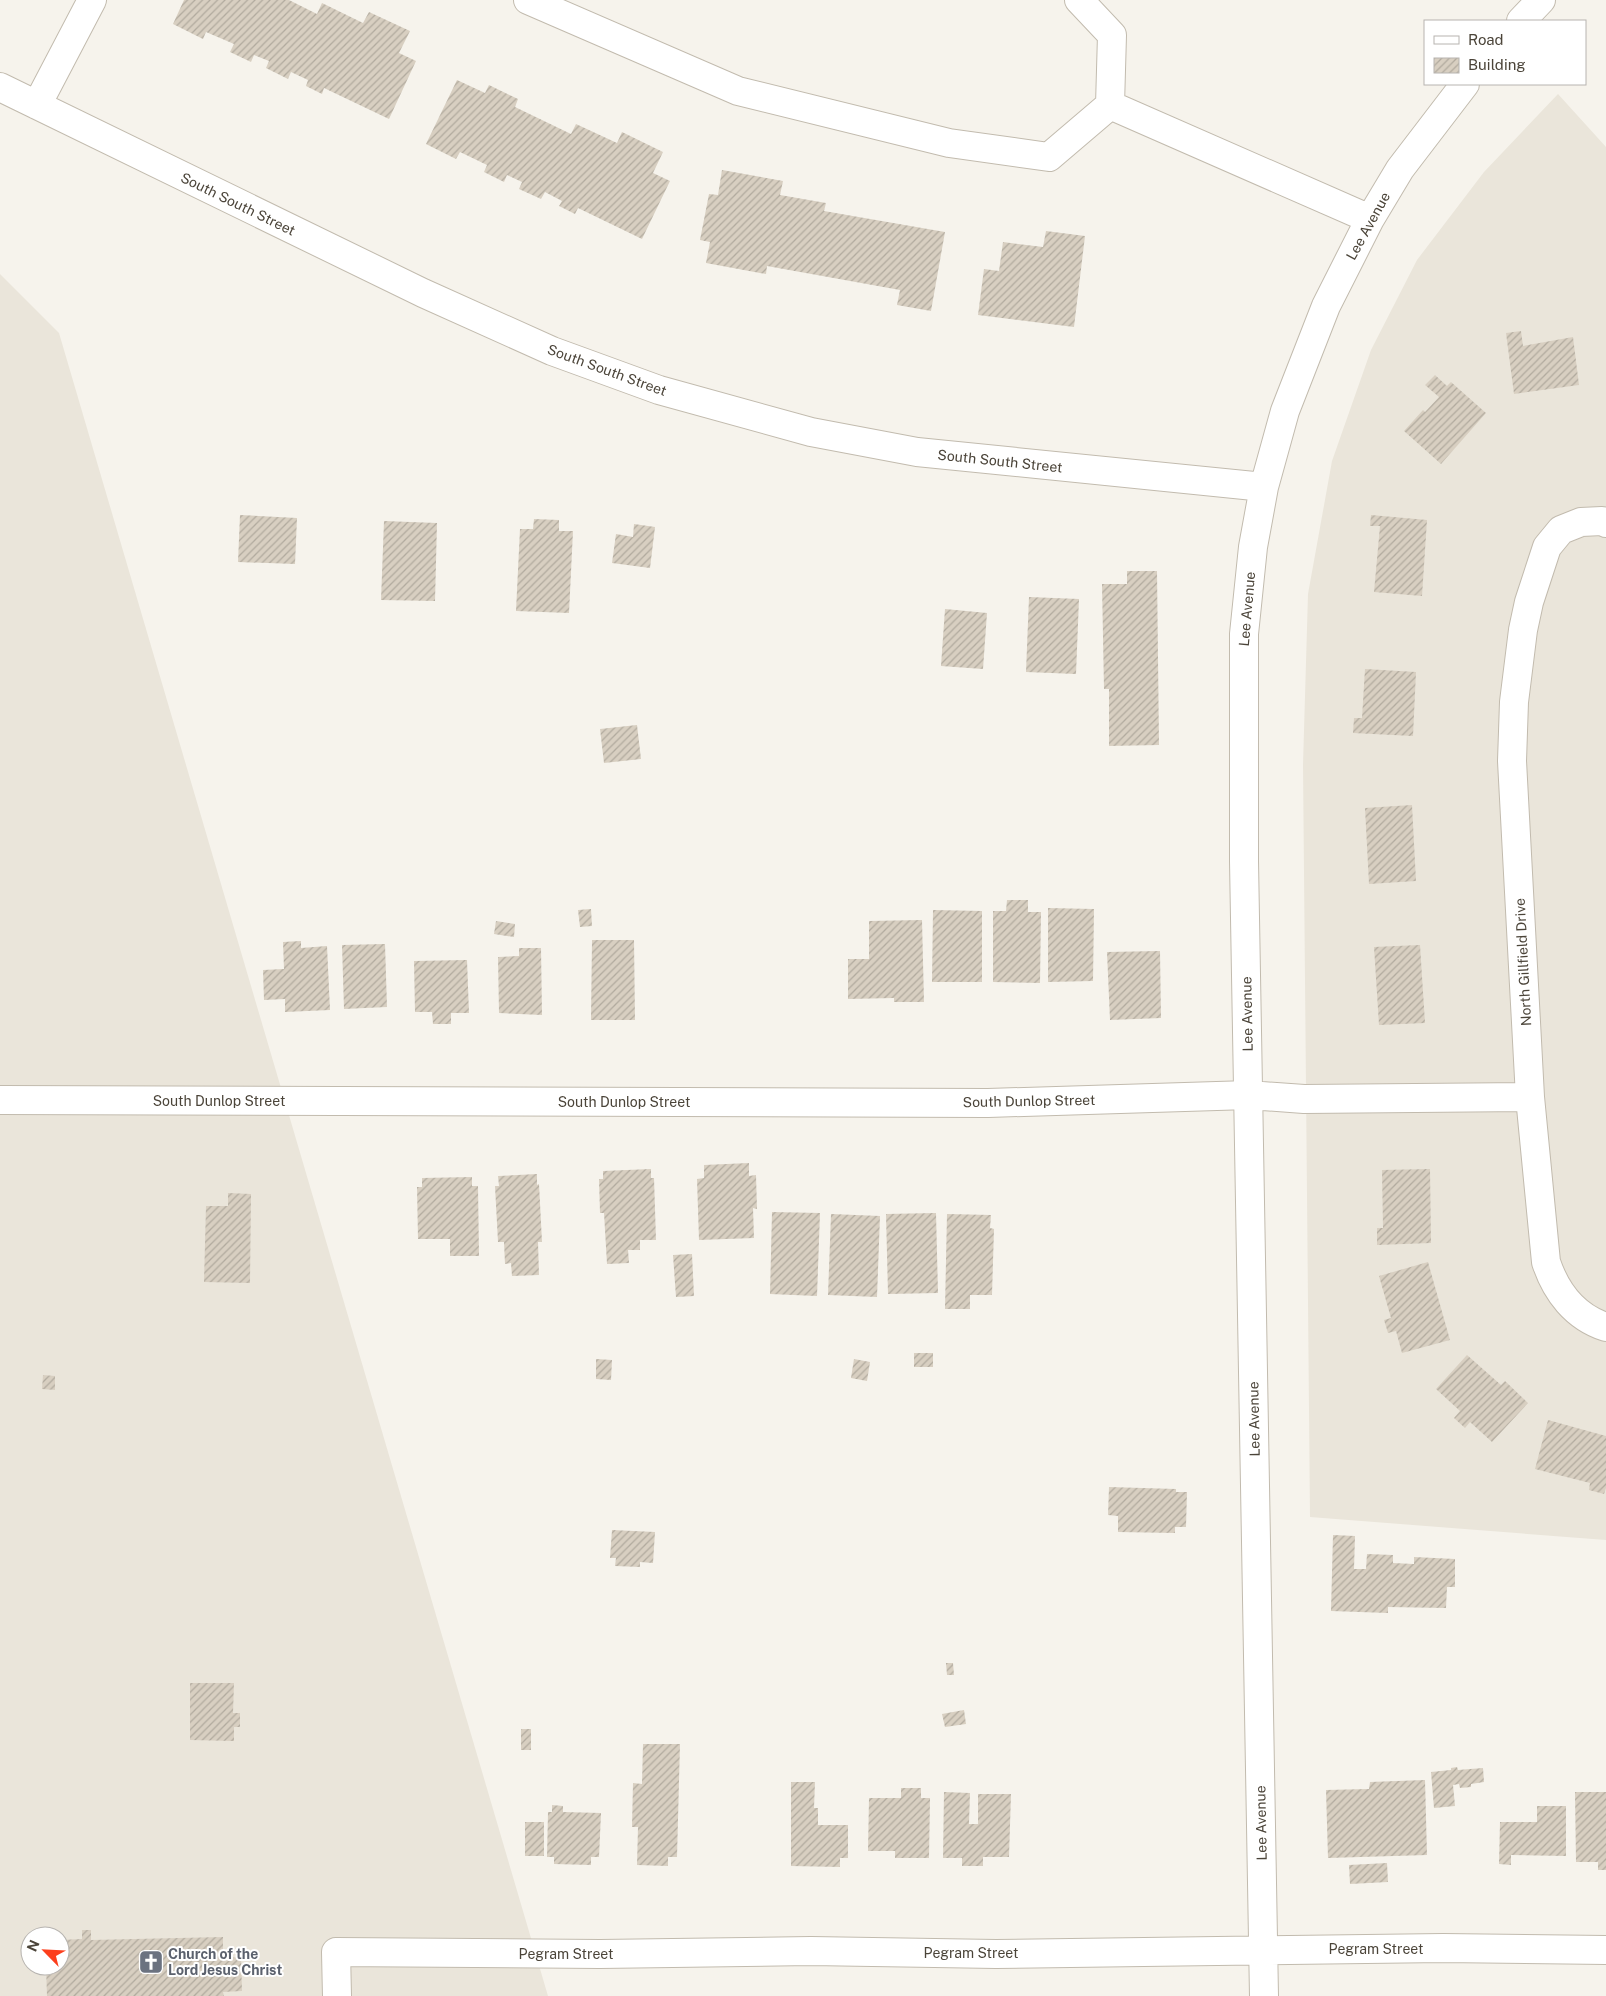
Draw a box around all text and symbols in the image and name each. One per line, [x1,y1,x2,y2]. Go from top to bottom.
legend [1424,20,1586,85]
text: Road [1468,31,1504,48]
text: Building [1468,56,1526,73]
street label: South South Street [178,169,298,239]
street label: Lee Avenue [1343,189,1393,263]
street label: South South Street [545,341,669,399]
street label: South South Street [937,446,1063,476]
street label: Lee Avenue [1236,571,1258,647]
street label: North Gillfield Drive [1512,898,1534,1026]
street label: Lee Avenue [1238,976,1256,1052]
street label: South Dunlop Street [963,1092,1095,1110]
street label: South Dunlop Street [153,1093,285,1109]
street label: South Dunlop Street [558,1094,690,1110]
street label: Lee Avenue [1245,1381,1263,1457]
street label: Lee Avenue [1252,1785,1270,1861]
north arrow [20,1926,70,1976]
text: N [24,1937,43,1954]
street label: Pegram Street [1329,1941,1423,1957]
street label: Pegram Street [924,1945,1018,1961]
place label: Church of the Lord Jesus Christ [168,1946,282,1978]
street label: Pegram Street [519,1946,613,1962]
church icon: Church of the Lord Jesus Christ [138,1949,164,1975]

